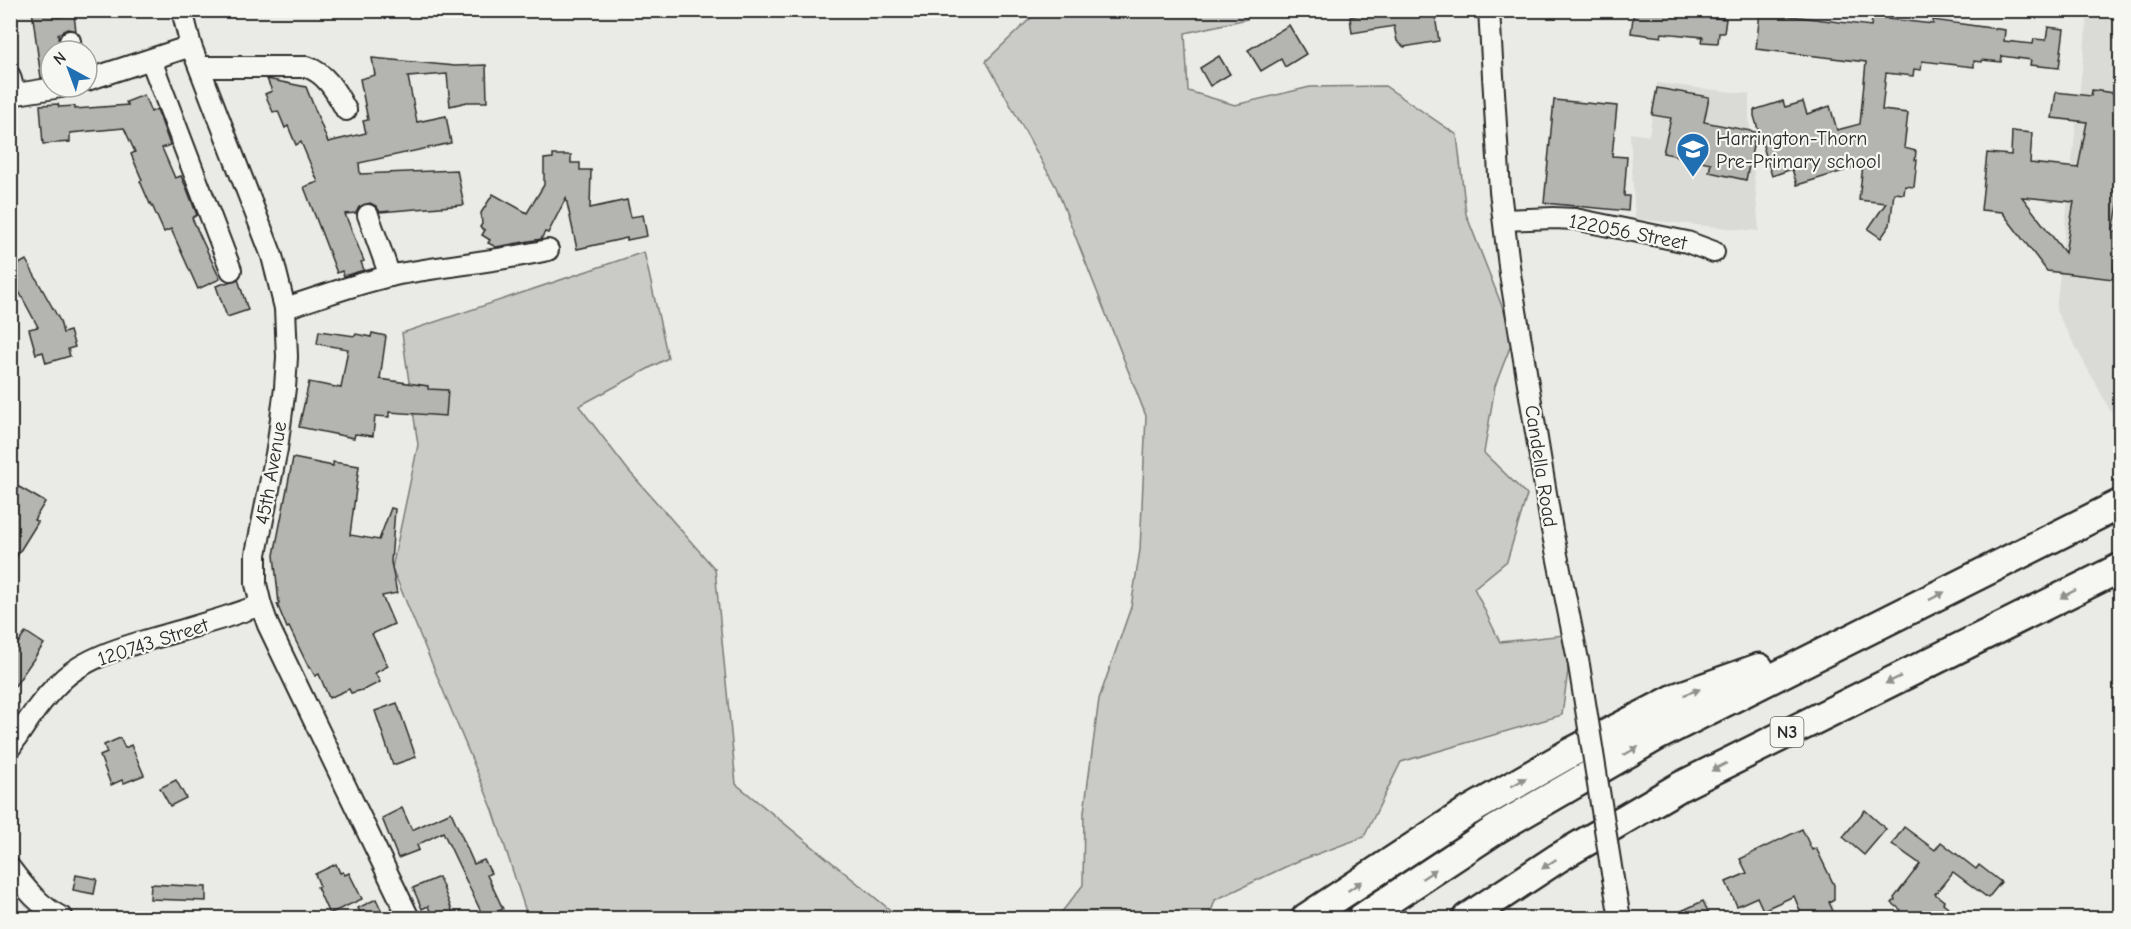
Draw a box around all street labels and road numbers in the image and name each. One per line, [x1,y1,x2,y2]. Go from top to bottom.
street label: 122056 Street [1567,209,1690,255]
street label: Candella Road [1520,403,1562,529]
street label: 45th Avenue [251,420,291,526]
street label: 120743 Street [95,613,212,671]
road number: N3 [1770,717,1804,747]

